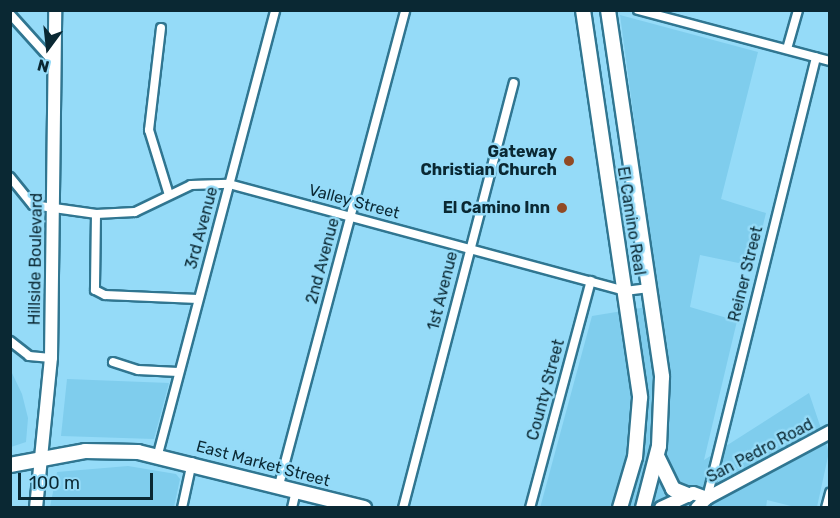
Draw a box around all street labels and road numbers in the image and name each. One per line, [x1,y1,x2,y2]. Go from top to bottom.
street label: El Camino Real [613,165,649,277]
street label: Valley Street [306,181,402,223]
street label: 3rd Avenue [182,184,222,272]
street label: Hillside Boulevard [25,193,47,325]
street label: 2nd Avenue [302,216,344,306]
street label: Reiner Street [725,224,767,324]
street label: 1st Avenue [424,249,462,333]
street label: County Street [523,337,569,443]
street label: San Pedro Road [703,415,817,487]
street label: East Market Street [194,437,332,491]

